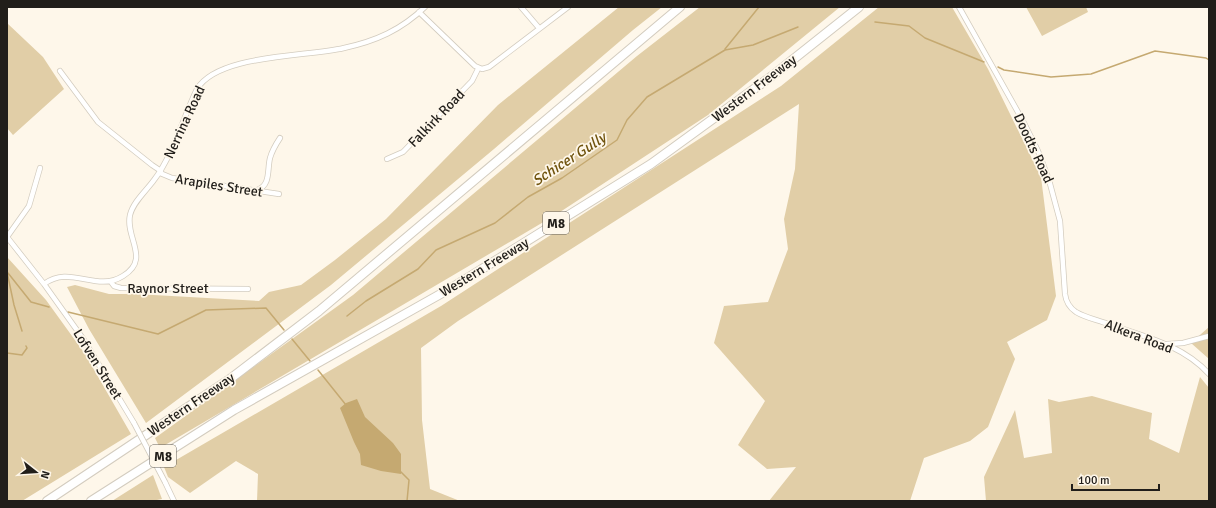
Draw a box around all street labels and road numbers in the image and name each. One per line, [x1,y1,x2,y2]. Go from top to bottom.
street label: Western Freeway [709,51,800,126]
street label: Nerrina Road [160,83,209,161]
street label: Falkirk Road [405,86,468,151]
street label: Doodts Road [1010,111,1057,186]
street label: Arapiles Street [174,170,264,201]
road number: M8 [543,212,569,234]
street label: Western Freeway [436,234,532,301]
street label: Raynor Street [127,280,209,297]
street label: Alkera Road [1102,316,1175,357]
street label: Lofven Street [69,326,126,403]
street label: Western Freeway [145,369,238,440]
road number: M8 [150,445,176,467]

